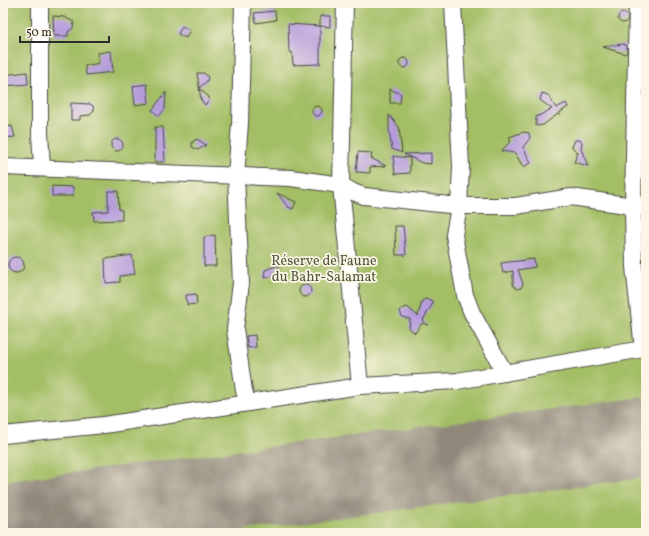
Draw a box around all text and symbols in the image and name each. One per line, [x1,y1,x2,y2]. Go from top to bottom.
scale bar [20,18,109,44]
text: 50 m [26,25,52,41]
park label: Réserve de Faune du Bahr-Salamat [271,252,377,287]

